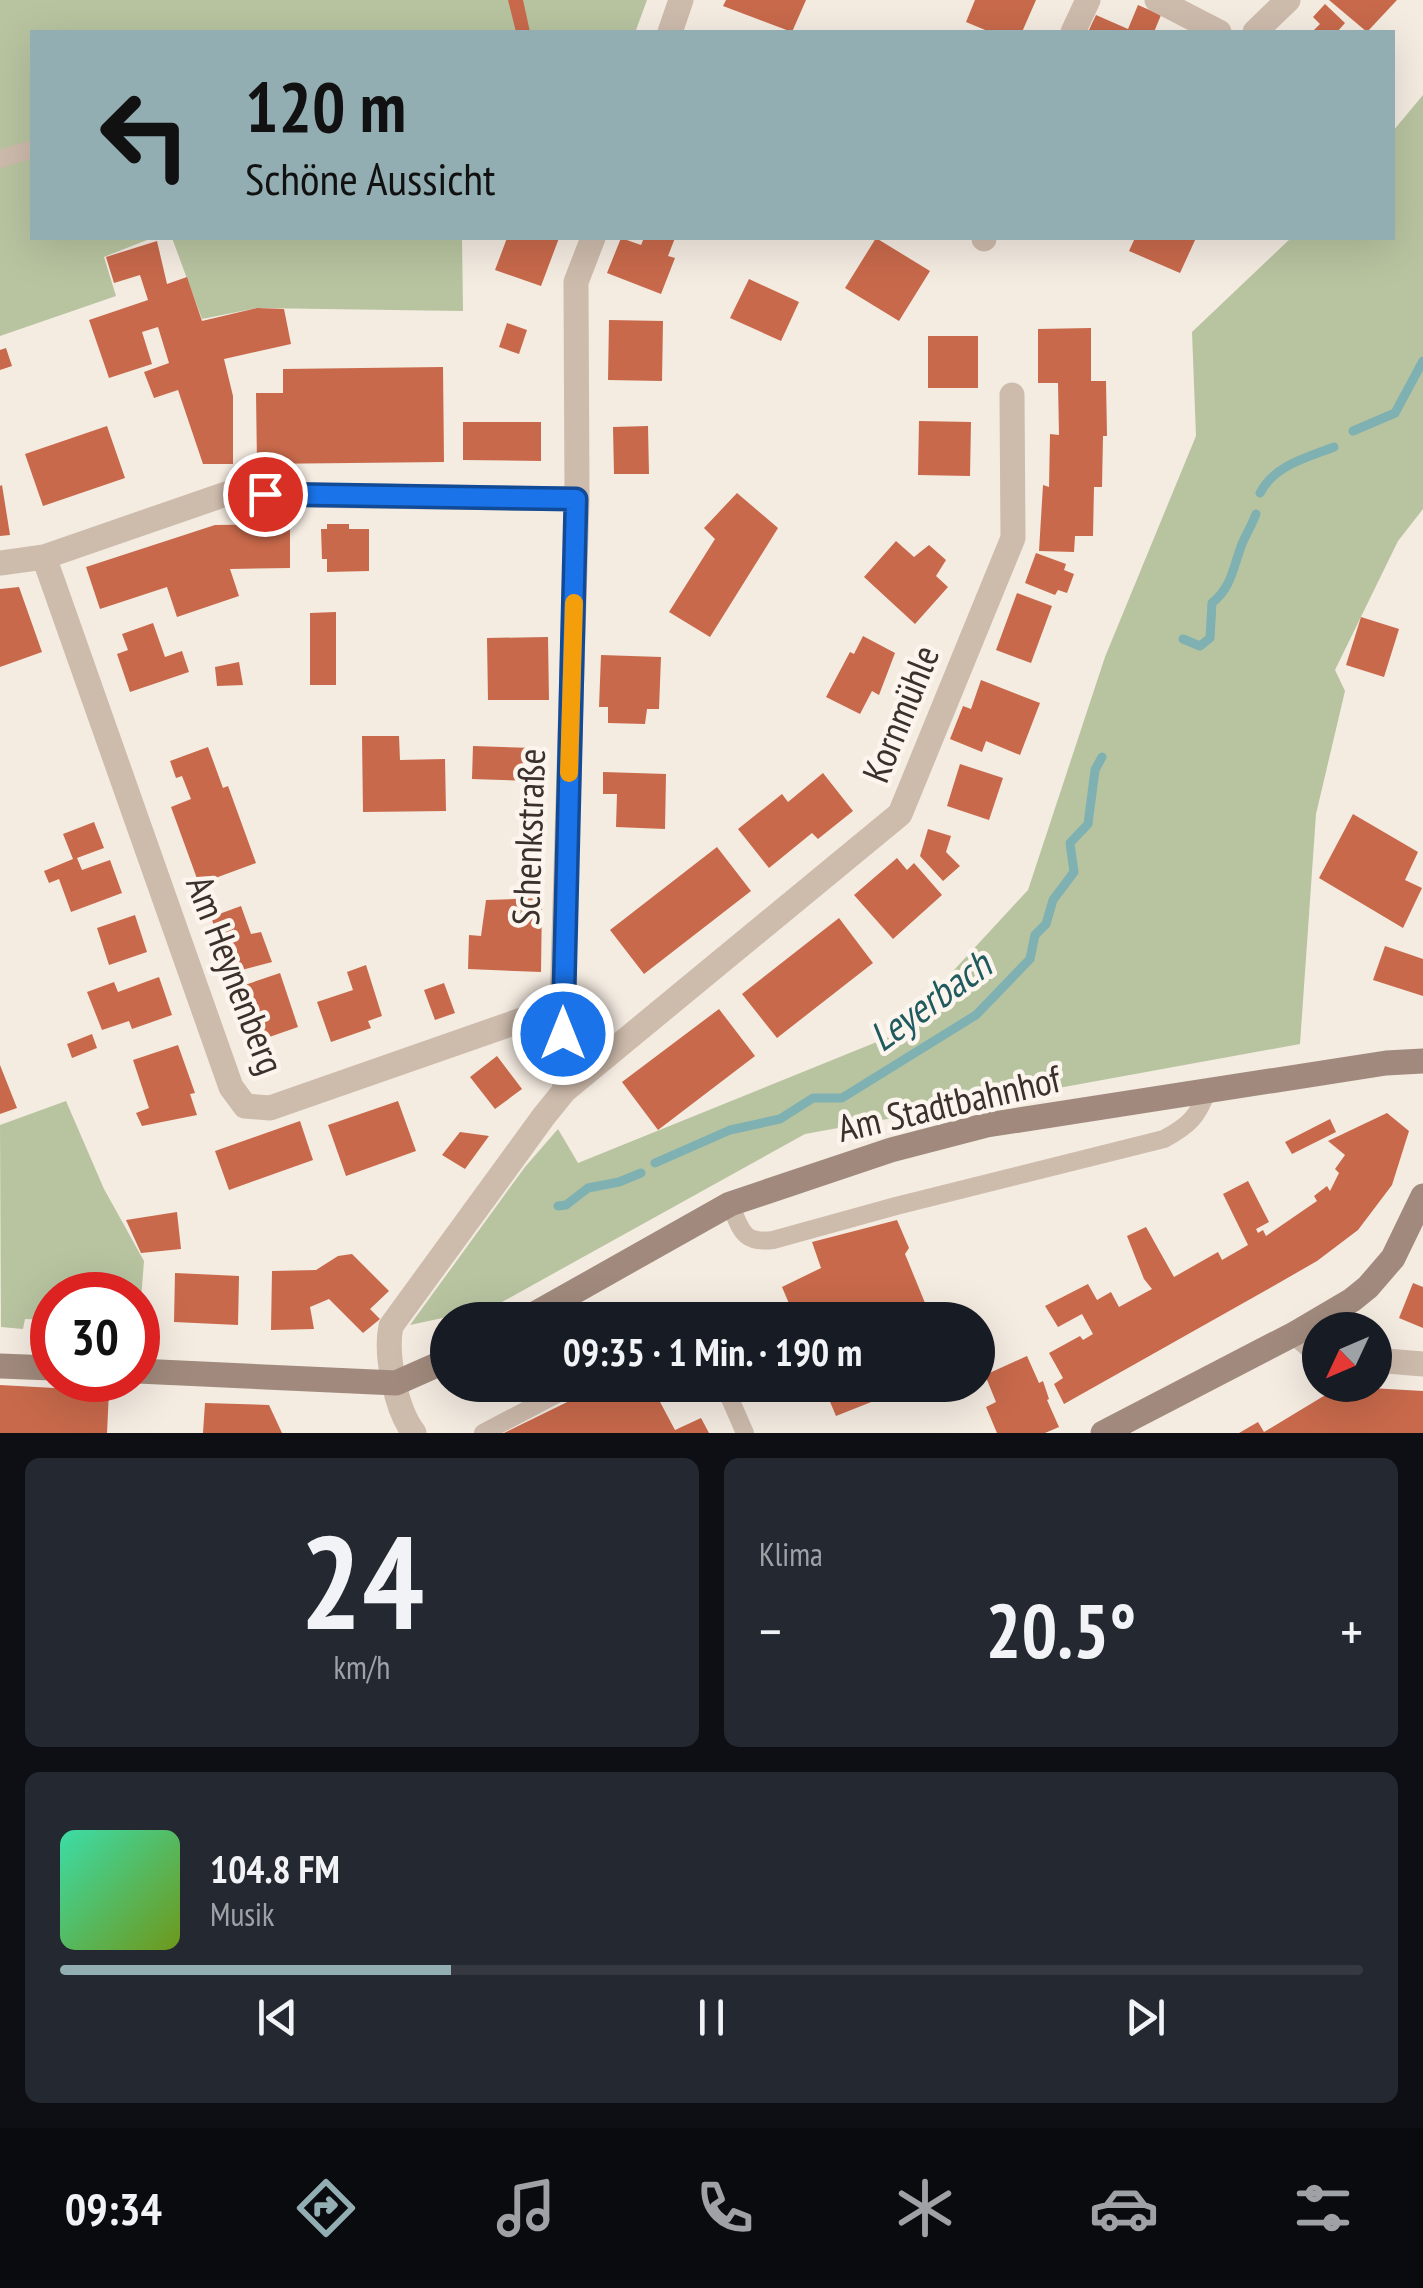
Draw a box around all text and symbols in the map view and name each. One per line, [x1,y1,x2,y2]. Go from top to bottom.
text: 120 m [245,61,406,151]
icon: left [80,70,210,200]
text: Schöne Aussicht [245,149,495,207]
pin [223,452,308,537]
icon: arrive [238,467,293,522]
street label: Kornmühle [850,638,949,789]
street label: Schenkstraße [500,748,555,926]
street label: Am Heynenberg [176,868,297,1081]
water label: Leyerbach [858,937,1003,1062]
position arrow [511,982,615,1086]
street label: Am Stadtbahnhof [832,1053,1066,1152]
speed limit sign: 30 [30,1272,160,1402]
north arrow [1302,1312,1392,1402]
map controls [1302,1312,1392,1402]
text: 09:35 · 1 Min. · 190 m [563,1327,862,1376]
text: 24 [300,1497,424,1665]
text: Klima [759,1533,823,1575]
text: 20.5° [986,1582,1136,1679]
text: − [759,1595,782,1666]
text: + [1340,1595,1363,1666]
text: km/h [334,1646,390,1688]
text: 104.8 FM [210,1844,340,1893]
text: Musik [210,1893,274,1935]
icon: previous [250,1990,305,2045]
icon: pause [684,1990,739,2045]
icon: next [1118,1990,1173,2045]
icon: directions [291,2173,361,2243]
icon: music [491,2173,561,2243]
icon: phone [690,2173,760,2243]
icon: climate [890,2173,960,2243]
icon: car [1089,2173,1159,2243]
icon: filters [1288,2173,1358,2243]
text: 09:34 [65,2179,162,2237]

